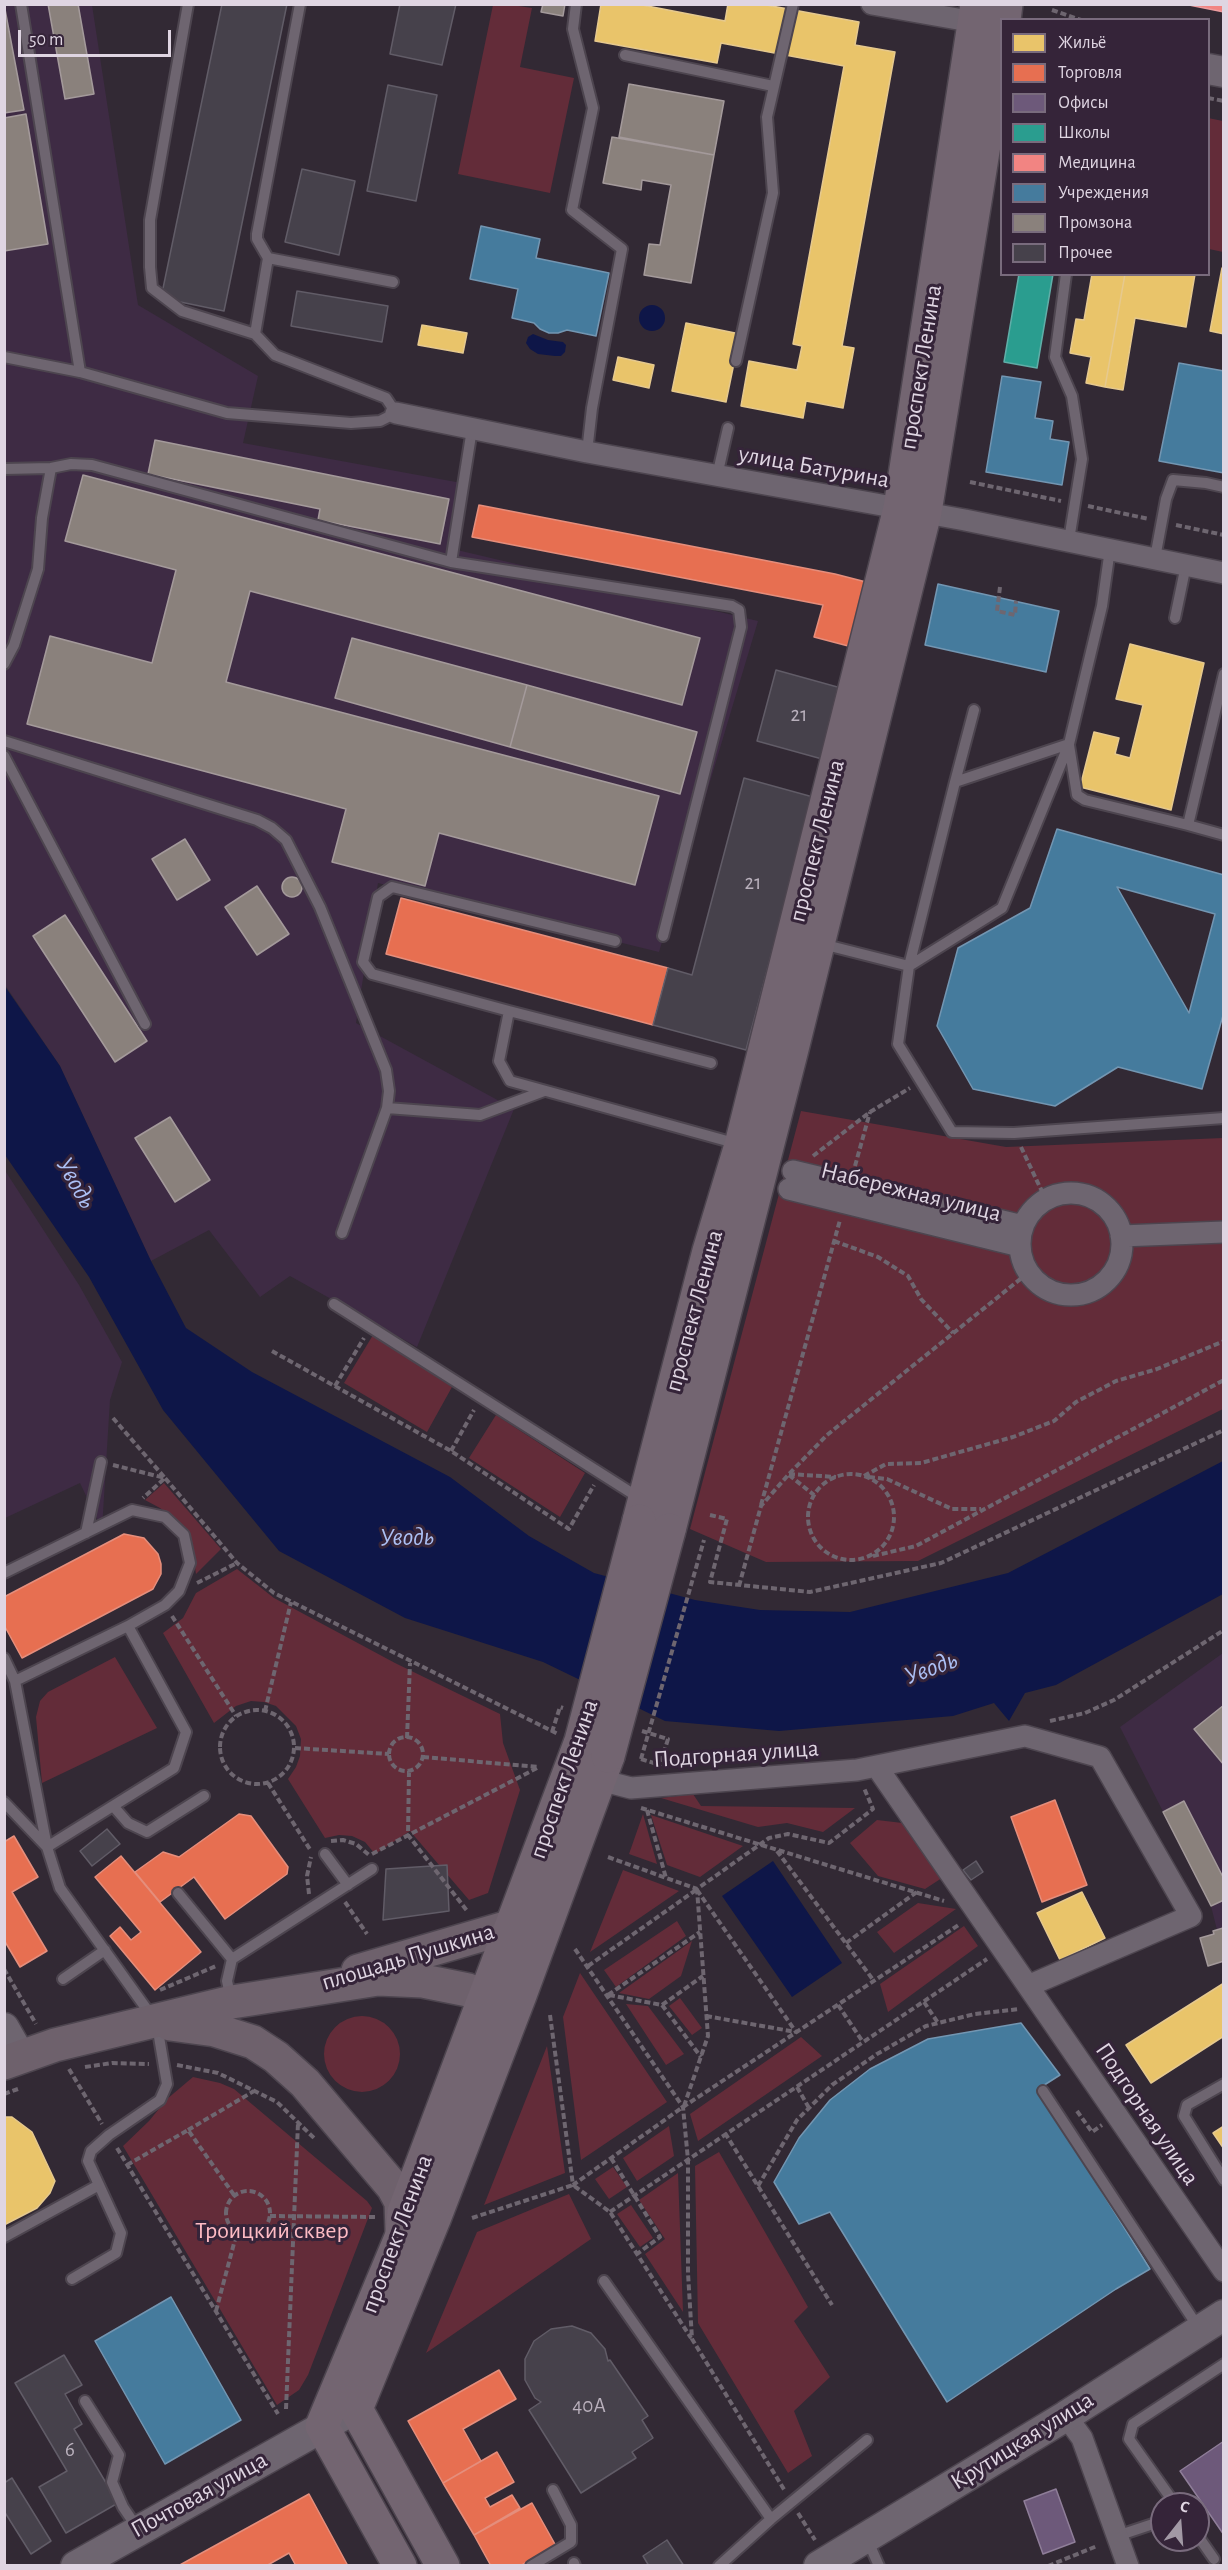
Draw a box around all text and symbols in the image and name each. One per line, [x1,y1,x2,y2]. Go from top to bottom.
scale bar [21,18,174,56]
legend [1000,18,1210,276]
text: 50 m [29,31,63,49]
text: Жильё [1058,34,1106,52]
text: Торговля [1058,64,1122,82]
text: Офисы [1058,94,1109,112]
text: Школы [1058,124,1110,142]
text: Медицина [1058,154,1136,172]
text: Учреждения [1058,184,1149,202]
text: Промзона [1058,214,1132,232]
text: Прочее [1058,244,1113,262]
street label: проспект Ленина [894,282,948,452]
street label: улица Батурина [736,440,892,494]
house number: 21 [791,702,807,728]
street label: проспект Ленина [783,757,851,925]
house number: 21 [745,870,761,896]
water label: Уводь [49,1152,103,1214]
street label: Набережная улица [818,1156,1004,1228]
street label: проспект Ленина [659,1227,729,1395]
water label: Уводь [380,1521,434,1553]
water label: Уводь [900,1644,962,1692]
street label: проспект Ленина [523,1696,605,1862]
street label: Подгорная улица [652,1734,820,1774]
street label: площадь Пушкина [318,1917,498,1997]
street label: Подгорная улица [1089,2037,1205,2191]
street label: проспект Ленина [355,2151,439,2317]
park label: Троицкий сквер [195,2217,349,2245]
street label: Крутицкая улица [945,2386,1099,2496]
house number: 40А [572,2393,606,2419]
house number: 6 [65,2437,75,2463]
street label: Почтовая улица [126,2446,272,2544]
north arrow [1150,2492,1210,2552]
text: С [1178,2498,1191,2516]

